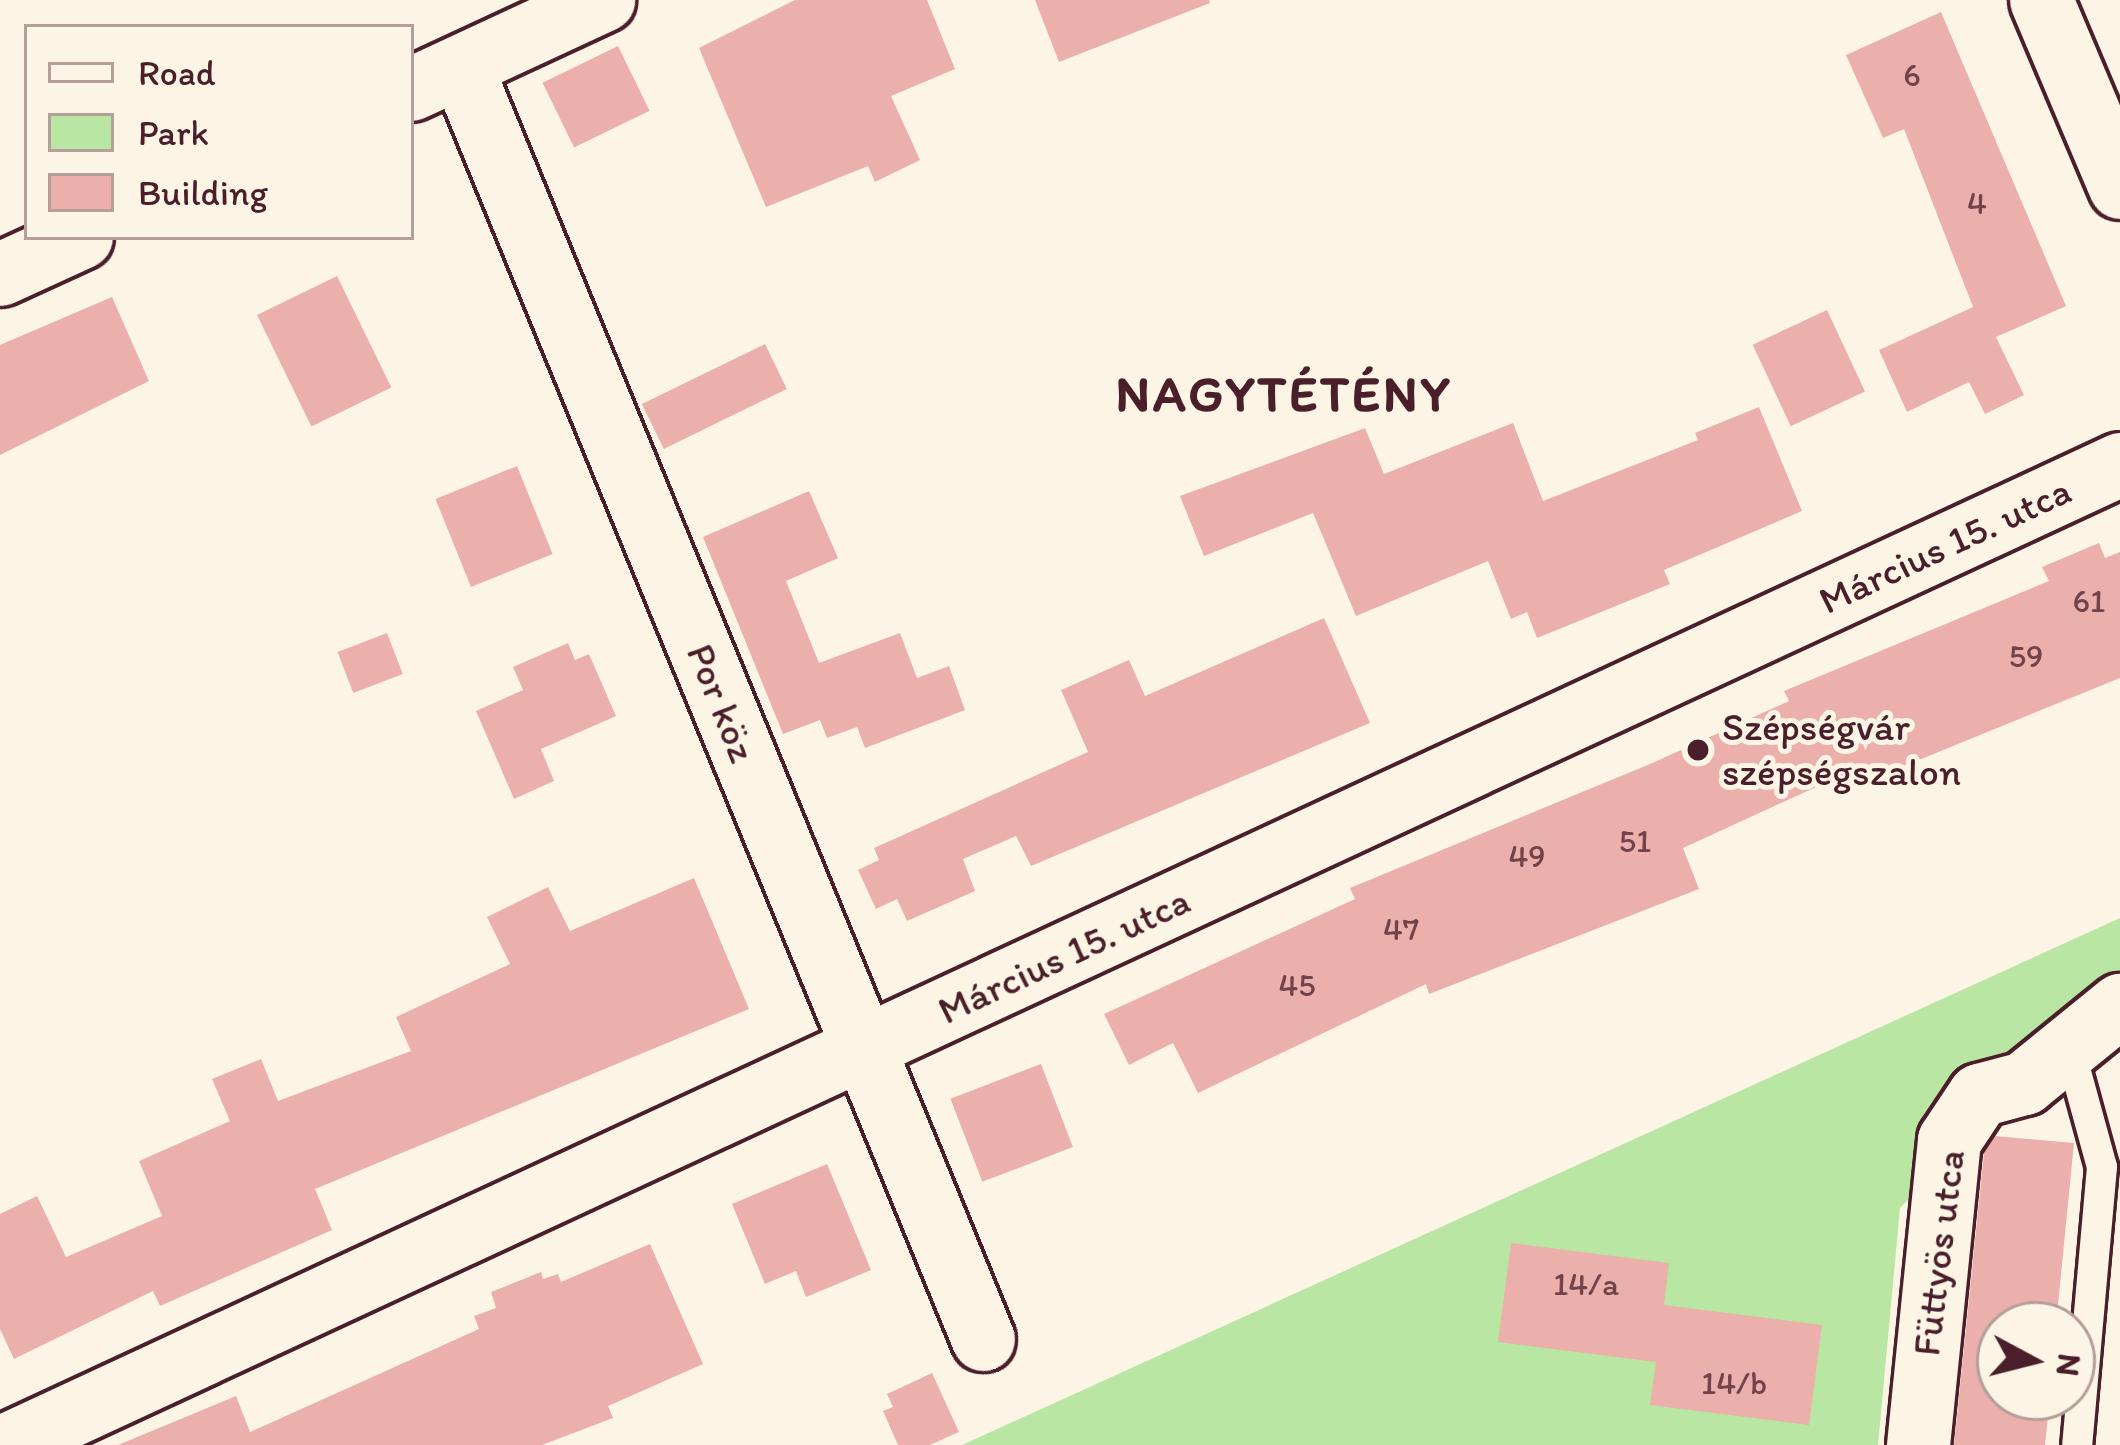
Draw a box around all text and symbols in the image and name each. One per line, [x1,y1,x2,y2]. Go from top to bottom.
legend [24,24,414,240]
text: Road [138,51,216,94]
house number: 6 [1903,55,1921,95]
text: Park [138,111,209,154]
text: Building [138,171,268,214]
house number: 4 [1967,183,1987,223]
district label: NAGYTÉTÉNY [1115,363,1453,425]
street label: Március 15. utca [1812,467,2078,625]
house number: 61 [2073,581,2105,621]
house number: 59 [2009,636,2043,676]
street label: Por köz [676,637,766,769]
place label: Szépségvár szépségszalon [1722,705,1961,796]
marker: Szépségvár szépségszalon [1685,737,1711,763]
house number: 51 [1619,821,1651,861]
house number: 49 [1508,836,1546,876]
street label: Március 15. utca [931,877,1197,1035]
house number: 47 [1383,909,1419,949]
house number: 45 [1278,965,1316,1005]
street label: Füttyös utca [1903,1148,1975,1358]
house number: 14/a [1553,1264,1619,1304]
north arrow [1976,1301,2096,1421]
text: N [2049,1352,2090,1379]
house number: 14/b [1701,1363,1767,1403]

